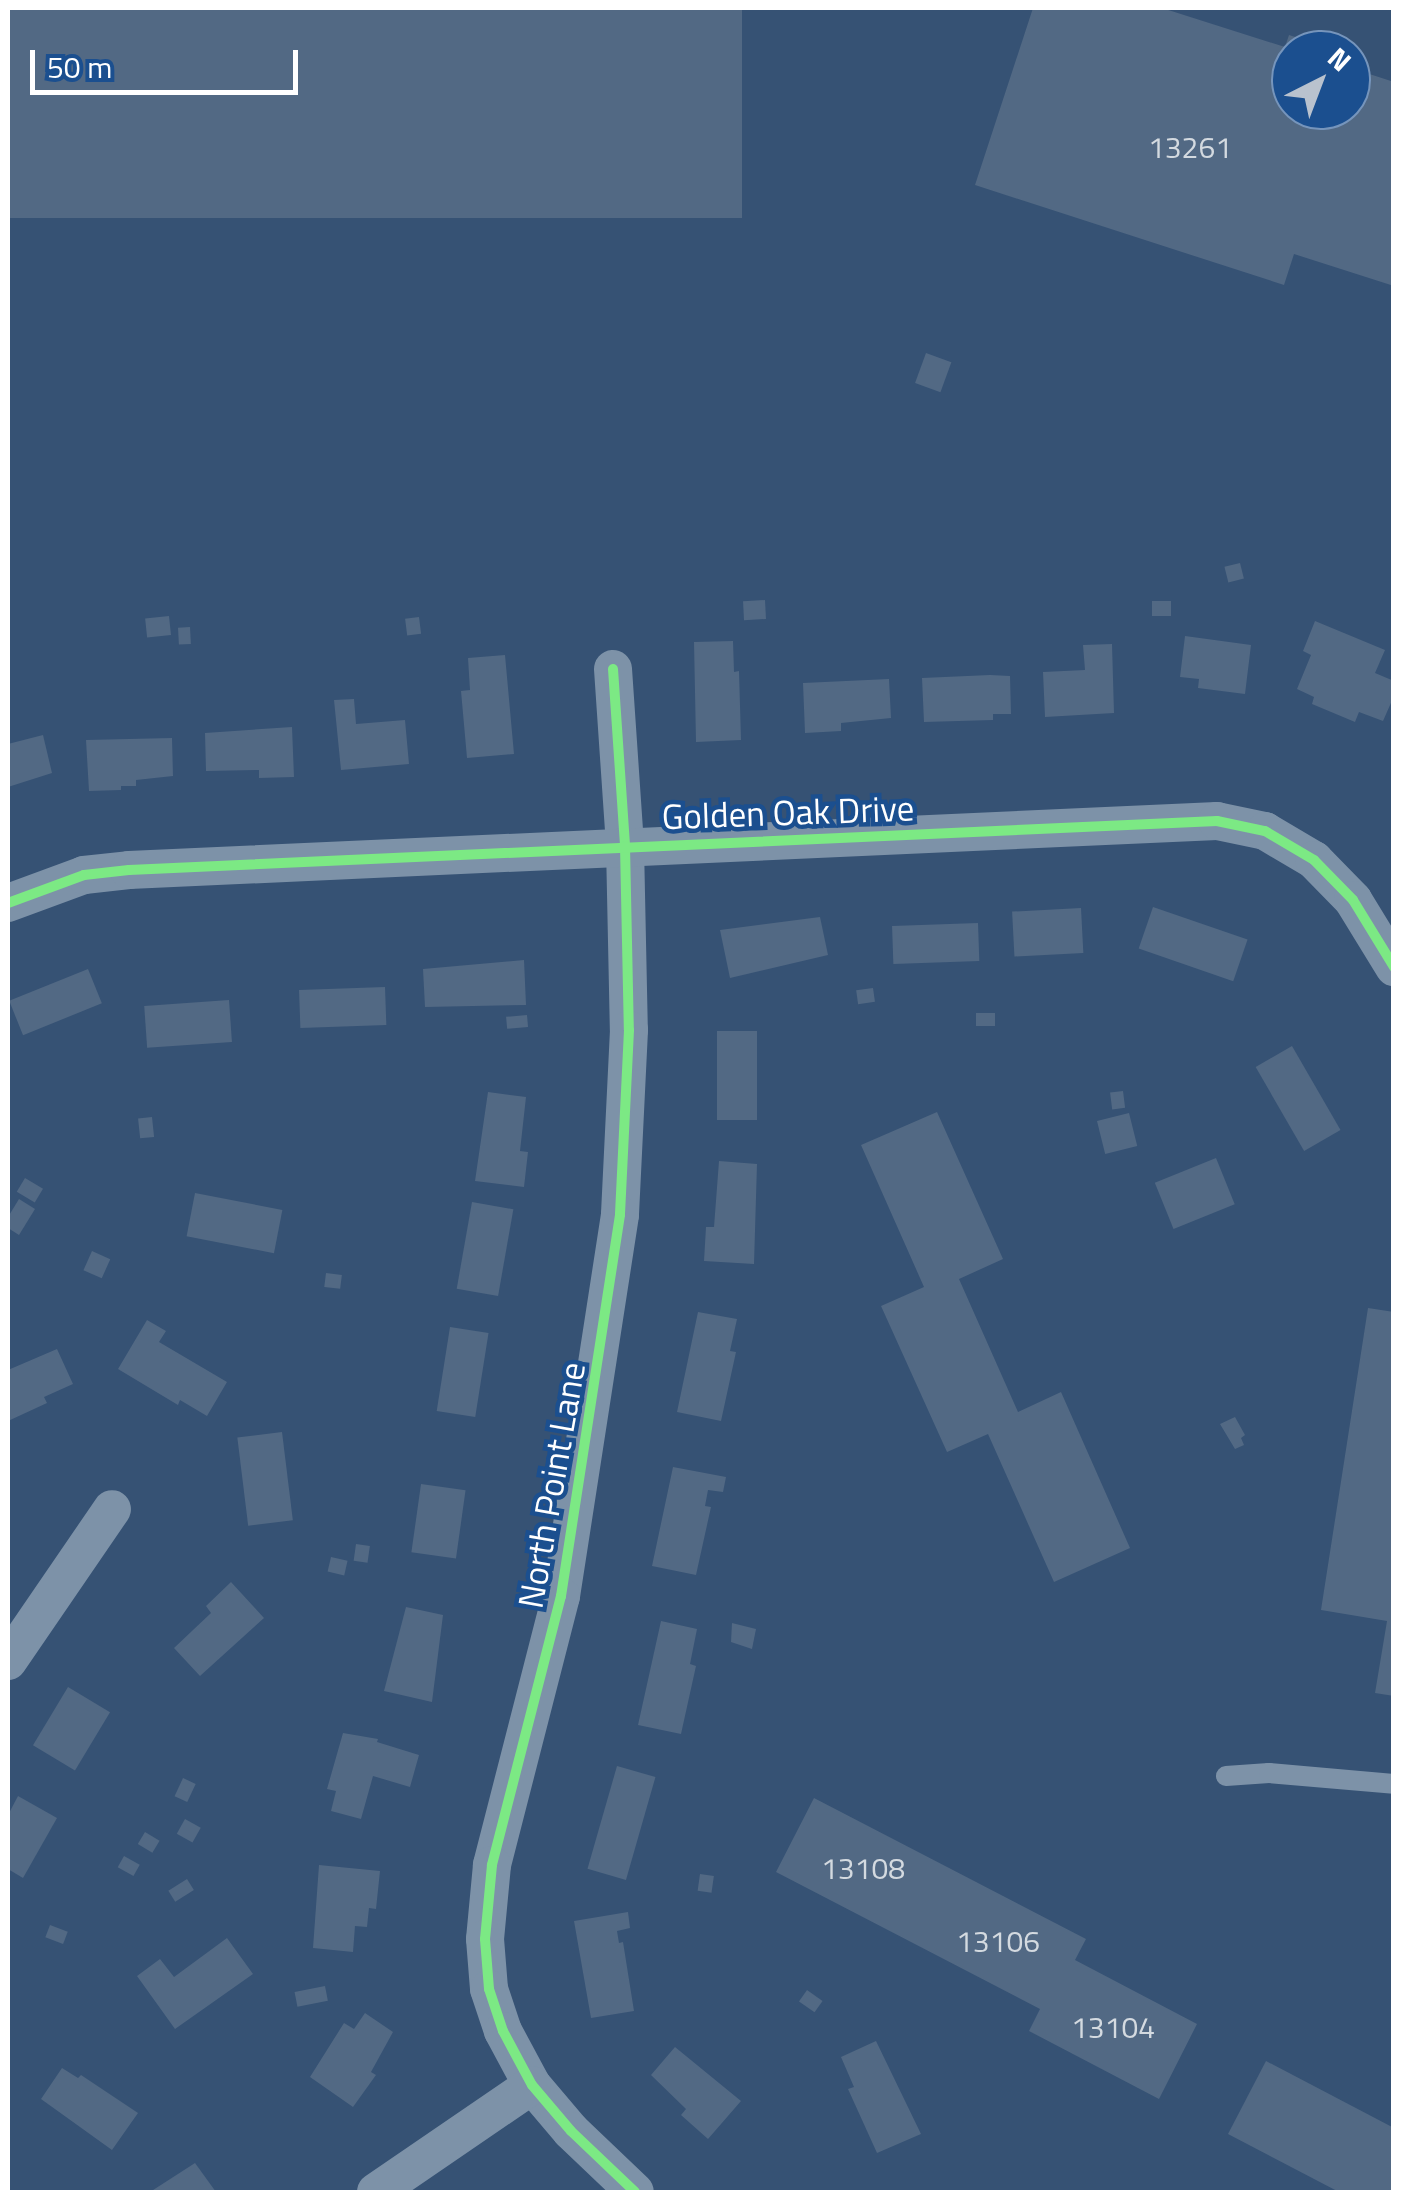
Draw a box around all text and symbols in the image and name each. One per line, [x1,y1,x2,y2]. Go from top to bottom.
scale bar [35,30,302,92]
north arrow [1271,30,1371,130]
text: N [1318,36,1362,81]
text: 50 m [47,44,112,90]
house number: 13261 [1148,129,1232,165]
street label: Golden Oak Drive [661,787,915,837]
street label: North Point Lane [509,1359,593,1611]
house number: 13108 [821,1850,905,1886]
house number: 13106 [956,1923,1040,1959]
house number: 13104 [1071,2009,1155,2045]

